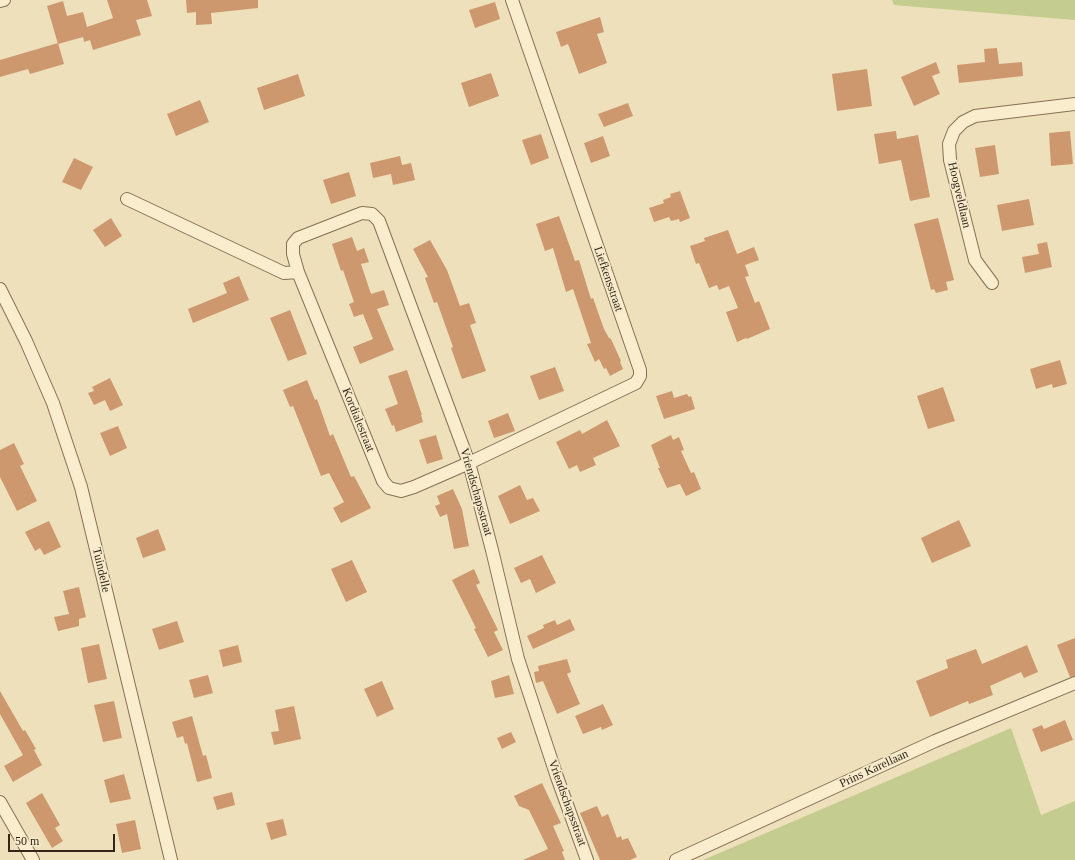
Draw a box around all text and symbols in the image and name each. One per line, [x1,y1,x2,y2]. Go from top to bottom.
street label: Hoogveldlaan [944,161,974,229]
street label: Liefkensstraat [590,245,626,313]
street label: Kordialestraat [339,386,377,454]
street label: Vriendschapsstraat [457,446,495,538]
street label: Tuindelle [89,546,113,594]
street label: Prins Karellaan [837,747,911,791]
street label: Vriendschapsstraat [545,758,589,848]
scale bar [10,826,117,852]
text: 50 m [15,834,39,848]

